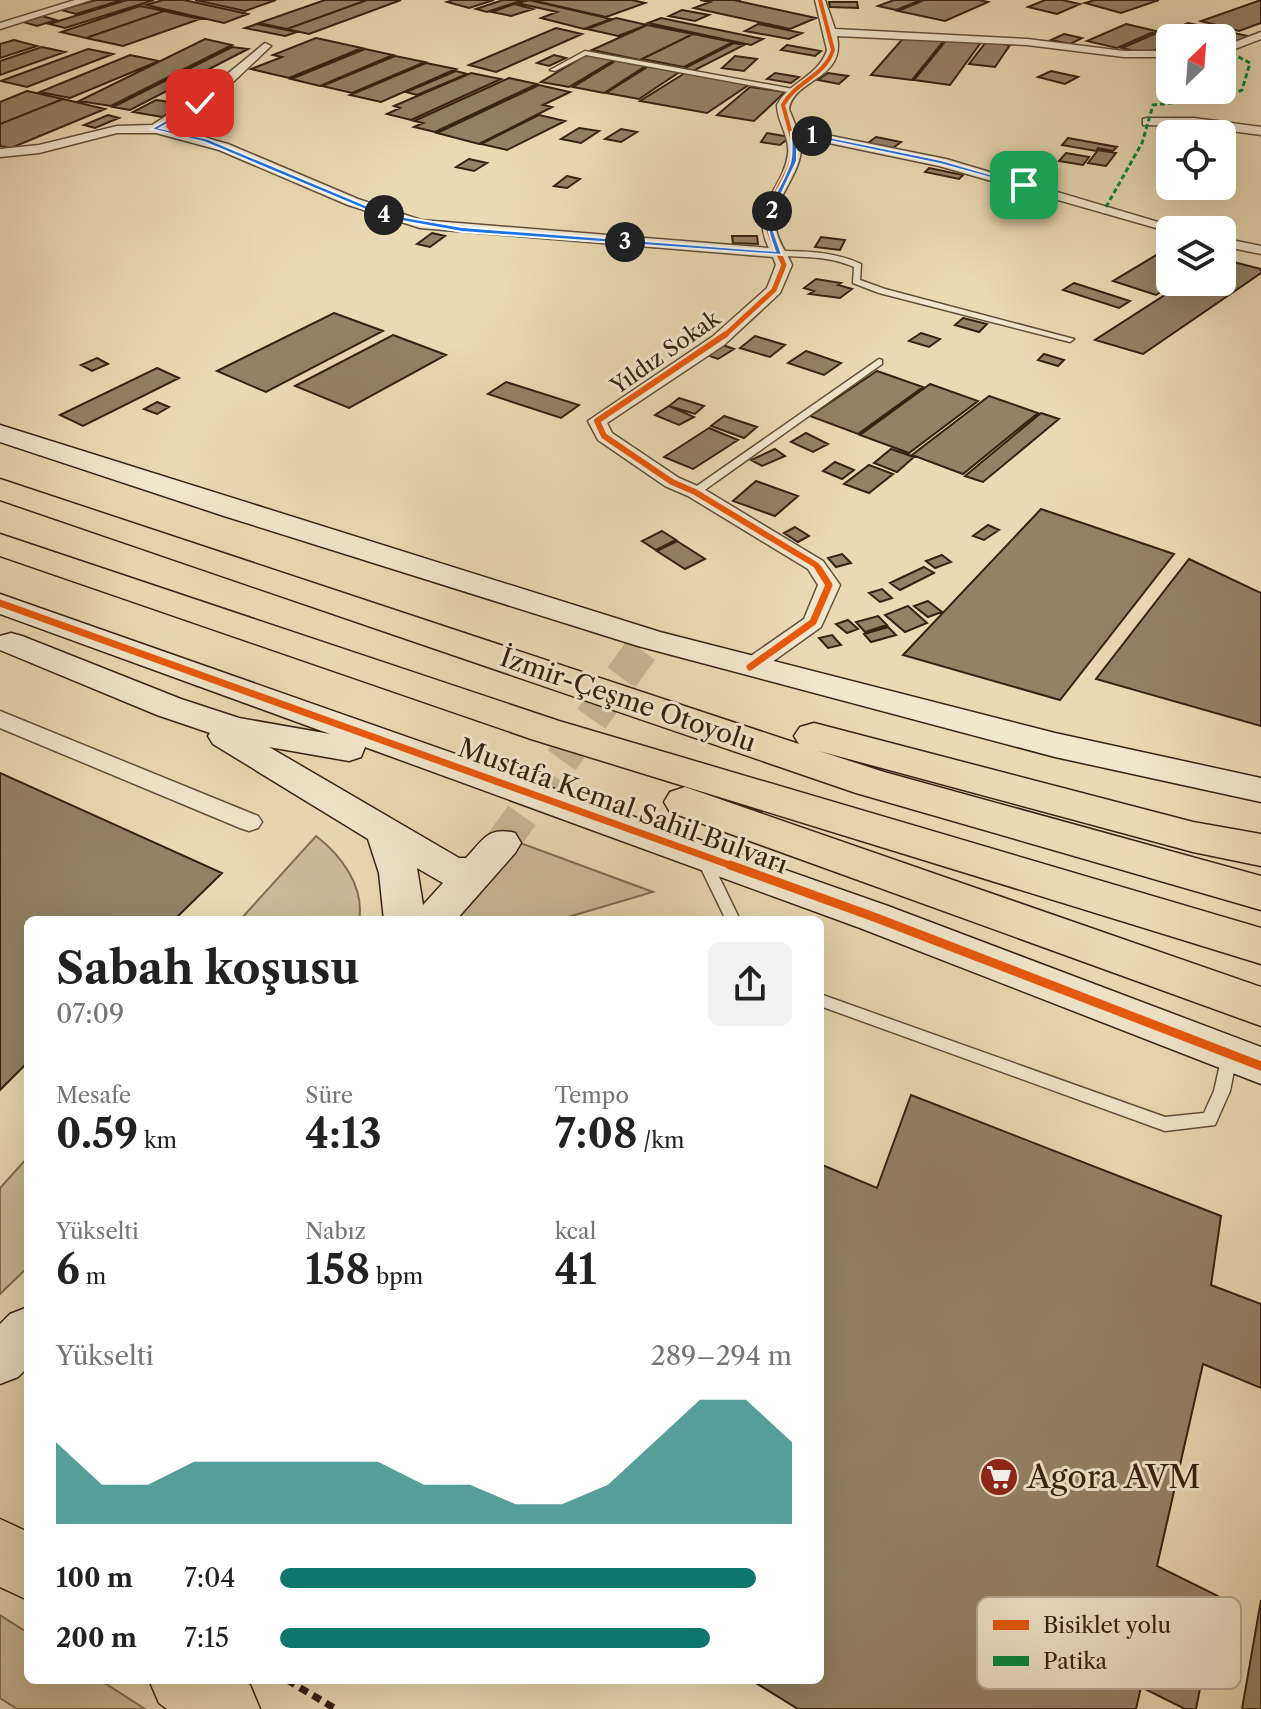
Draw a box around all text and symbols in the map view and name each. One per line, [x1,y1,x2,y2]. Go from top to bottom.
north arrow [1156,24,1236,104]
map controls [1156,24,1236,296]
pin [166,69,234,137]
icon: check [178,81,222,125]
pin: 1 [792,116,832,156]
button: locate [1156,120,1236,200]
text: 1 [807,122,817,149]
pin [990,151,1058,219]
icon: arrive [1002,163,1046,207]
pin: 2 [752,191,792,231]
pin: 4 [364,195,404,235]
text: 2 [766,197,779,224]
text: 4 [377,201,391,228]
button: layers [1156,216,1236,296]
pin: 3 [605,222,645,262]
text: 3 [619,228,631,255]
street label: Yıldız Sokak [605,304,726,401]
street label: İzmir-Çeşme Otoyolu [496,641,760,759]
street label: Mustafa Kemal Sahil Bulvarı [454,731,792,881]
text: Sabah koşusu [56,941,360,995]
button: share [708,942,792,1026]
text: 07:09 [56,998,124,1030]
text: Mesafe [56,1082,131,1109]
text: Süre [305,1082,353,1109]
text: Tempo [555,1082,629,1109]
text: 0.59 [56,1109,138,1158]
text: 4:13 [305,1109,382,1158]
text: 7:08 [555,1109,638,1158]
text: km [138,1127,177,1154]
text: /km [638,1127,685,1154]
text: Yükselti [56,1218,139,1245]
text: Nabız [305,1218,366,1245]
text: kcal [555,1218,596,1245]
text: 6 [56,1245,80,1294]
text: 158 [305,1245,370,1294]
text: 41 [555,1245,596,1294]
text: m [80,1263,106,1290]
text: bpm [370,1263,423,1290]
text: Yükselti [56,1340,154,1372]
text: 289–294 m [651,1340,792,1372]
supermarket icon: Agora AVM [978,1456,1020,1498]
place label: Agora AVM [1026,1457,1201,1496]
text: 100 m [56,1562,133,1594]
text: 7:04 [184,1562,236,1594]
legend [977,1597,1241,1689]
text: Bisiklet yolu [1043,1612,1171,1639]
text: 200 m [56,1622,137,1654]
text: 7:15 [184,1622,229,1654]
text: Patika [1043,1648,1108,1675]

